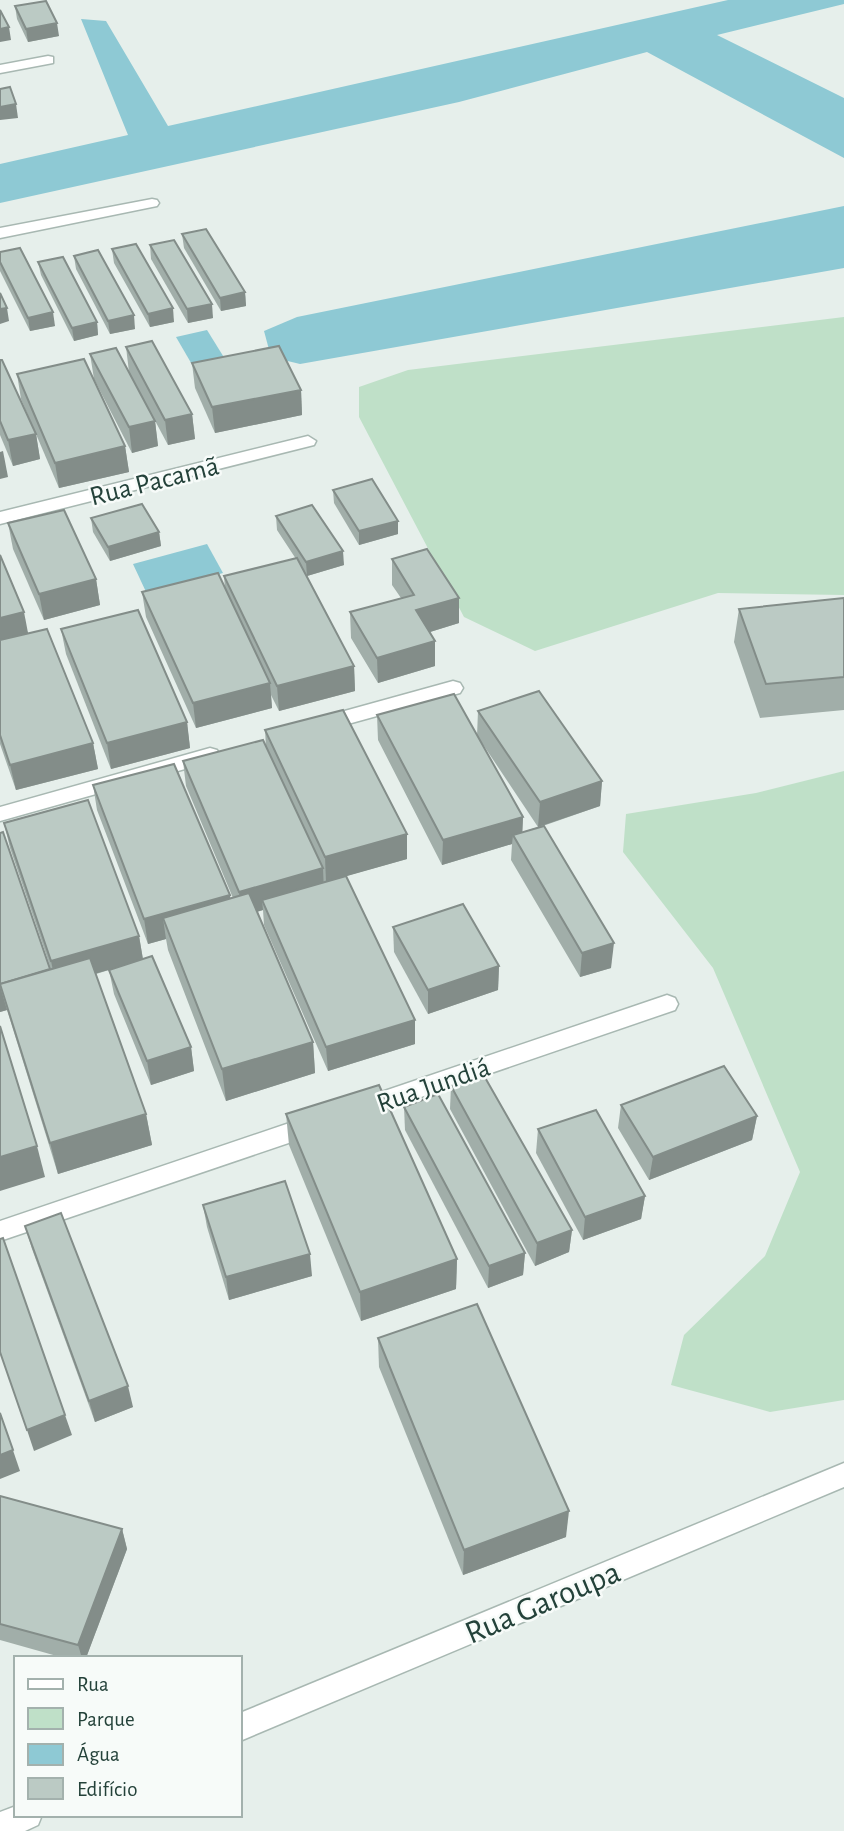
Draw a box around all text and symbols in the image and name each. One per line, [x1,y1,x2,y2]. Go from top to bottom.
street label: Rua Pacamã [87,452,222,511]
street label: Rua Jundiá [373,1053,494,1118]
street label: Rua Garoupa [460,1556,625,1651]
legend [14,1656,242,1817]
text: Rua [77,1674,109,1695]
text: Parque [77,1709,135,1730]
text: Água [77,1742,120,1765]
text: Edifício [77,1779,137,1800]

